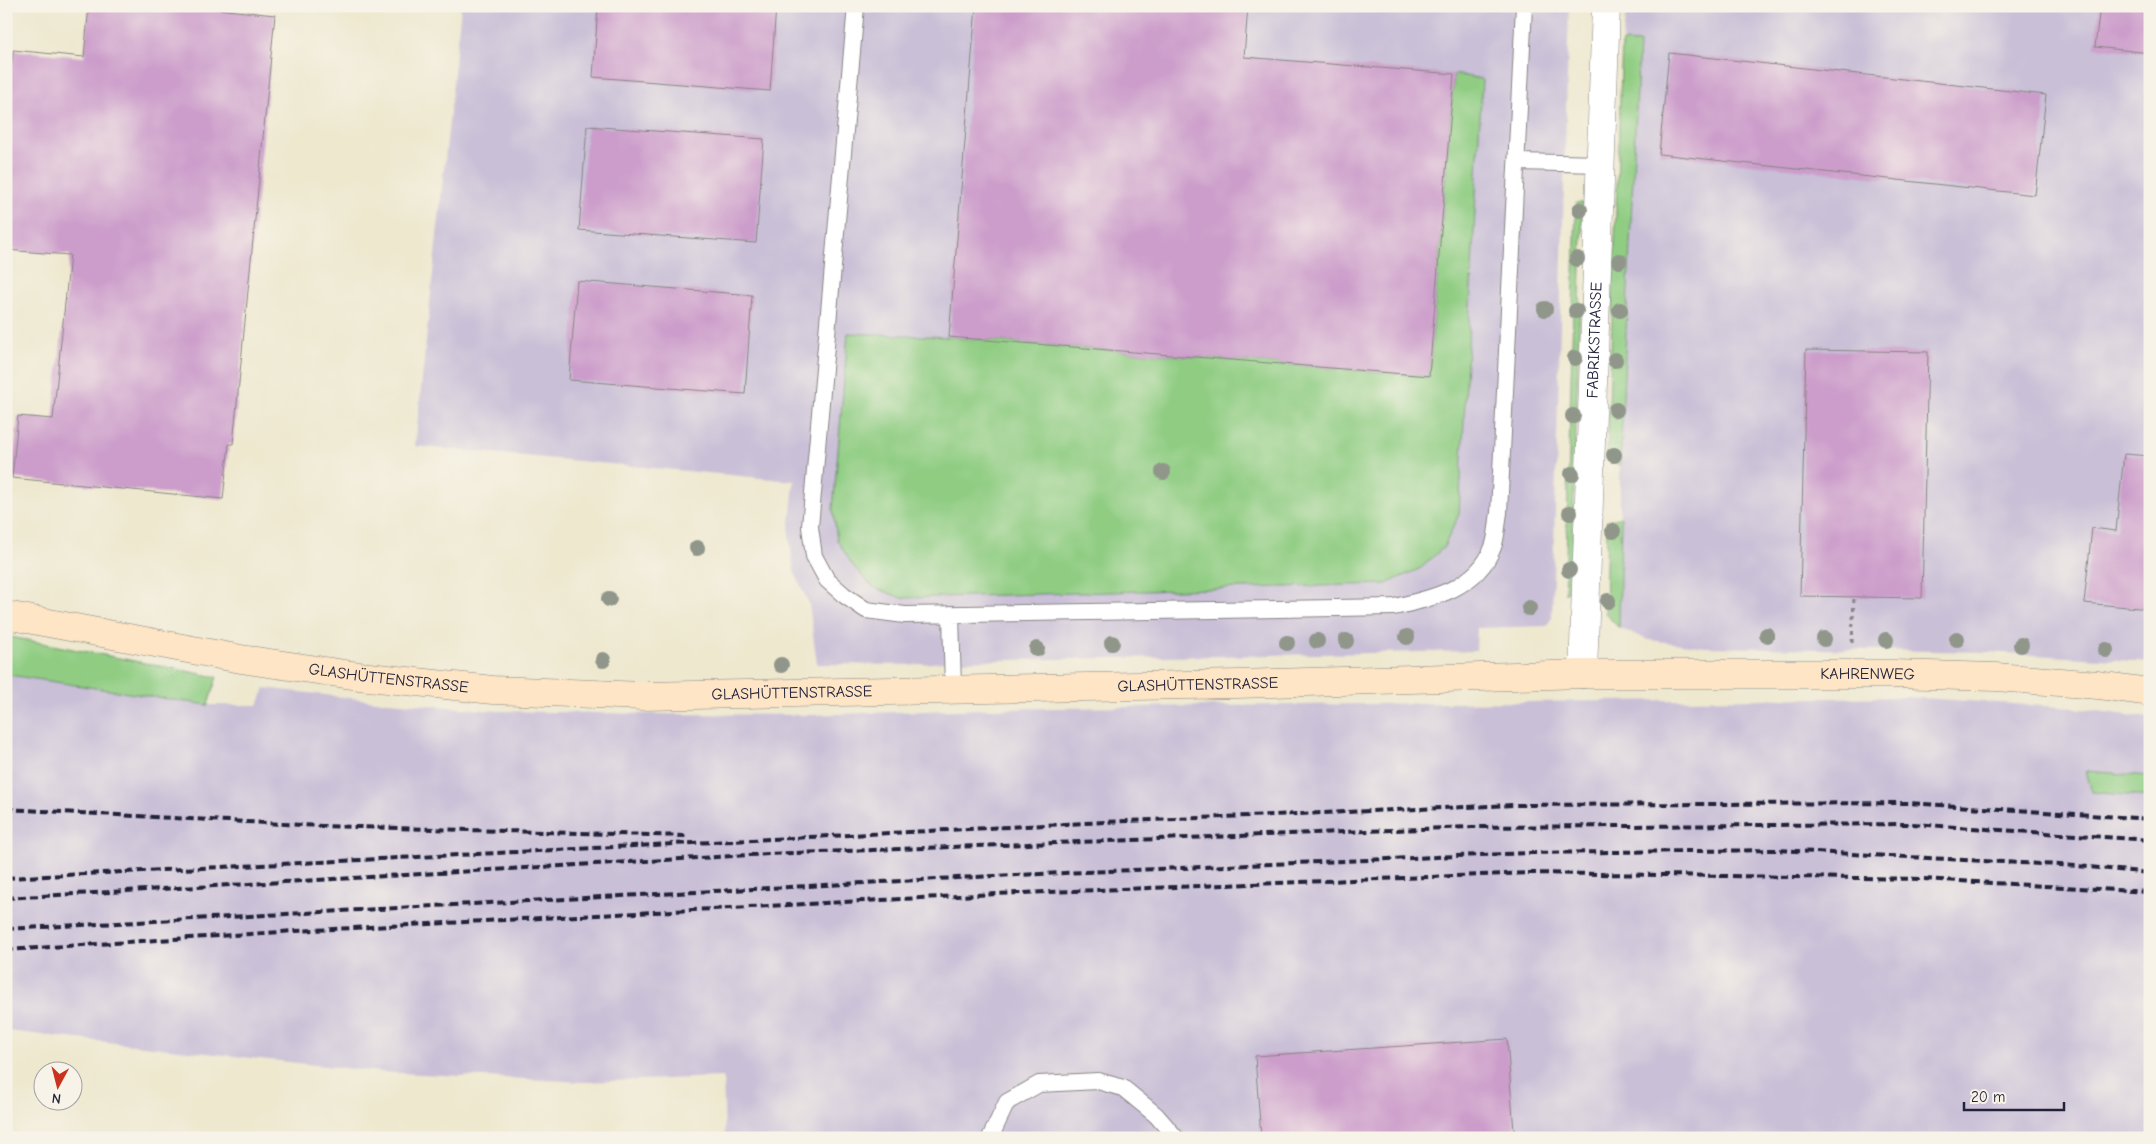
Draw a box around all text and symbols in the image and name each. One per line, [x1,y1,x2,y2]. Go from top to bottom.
street label: FABRIKSTRASSE [1583,281,1606,399]
street label: GLASHÜTTENSTRASSE [307,660,470,696]
street label: KAHRENWEG [1820,665,1915,684]
street label: GLASHÜTTENSTRASSE [1117,674,1279,695]
street label: GLASHÜTTENSTRASSE [711,682,873,704]
north arrow [32,1062,82,1112]
scale bar [1964,1079,2064,1111]
text: 20 m [1971,1088,2005,1106]
text: N [51,1089,62,1107]

